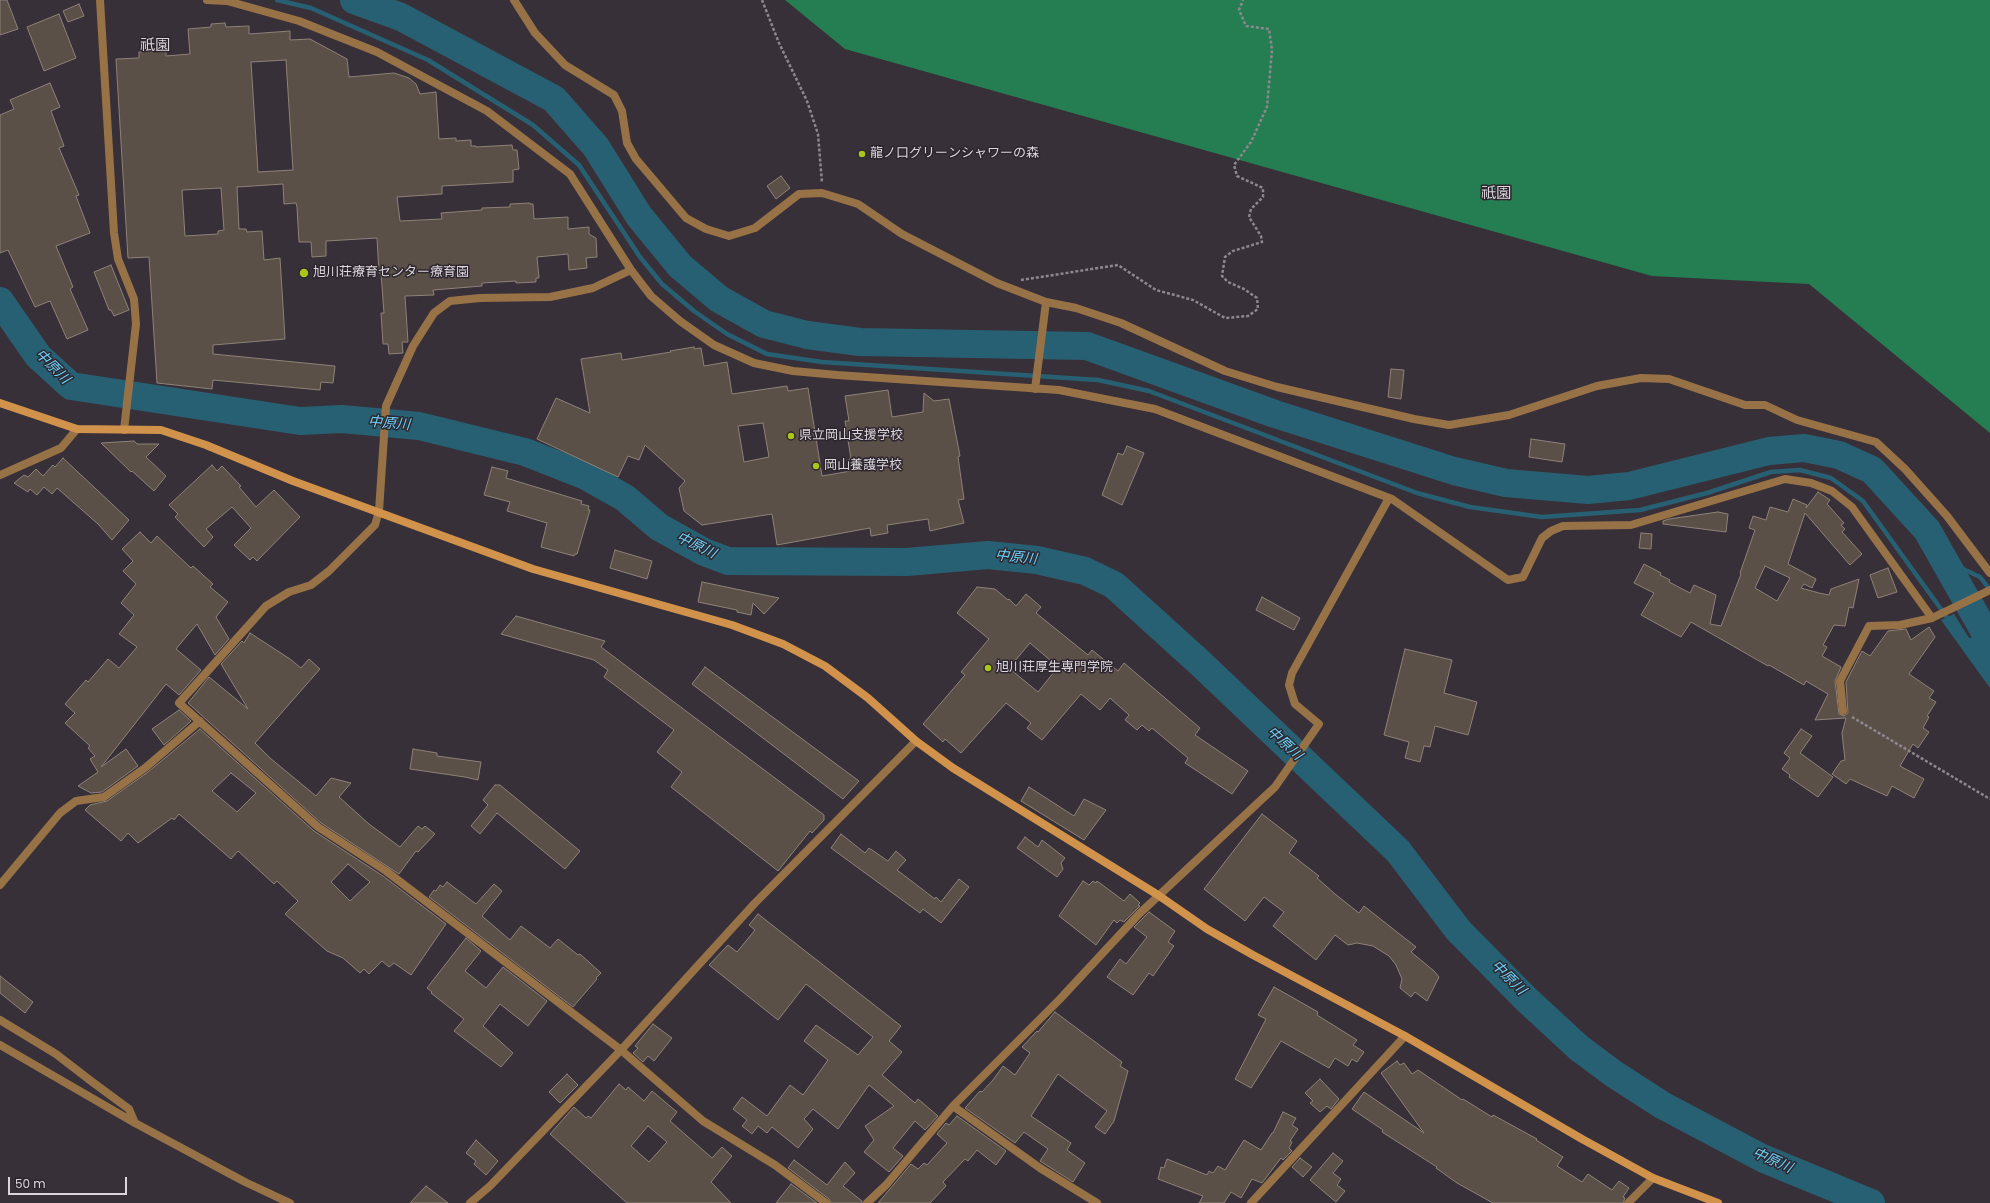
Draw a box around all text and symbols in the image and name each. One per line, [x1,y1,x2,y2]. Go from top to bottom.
district label: 祇園 [140,37,170,55]
place label: 龍ノ口グリーンシャワーの森 [870,146,1039,162]
marker: 龍ノ口グリーンシャワーの森 [857,149,867,159]
district label: 祇園 [1481,185,1511,203]
place label: 旭川荘療育センター療育園 [313,265,469,281]
marker: 旭川荘療育センター療育園 [298,267,310,279]
water label: 中原川 [31,346,73,388]
water label: 中原川 [367,414,411,434]
place label: 県立岡山支援学校 [799,428,903,444]
marker: 県立岡山支援学校 [786,431,796,441]
place label: 岡山養護学校 [824,458,902,474]
marker: 岡山養護学校 [811,461,821,471]
water label: 中原川 [673,529,719,563]
water label: 中原川 [994,547,1038,569]
place label: 旭川荘厚生専門学院 [996,660,1113,676]
marker: 旭川荘厚生専門学院 [983,663,993,673]
water label: 中原川 [1263,724,1305,764]
water label: 中原川 [1487,957,1529,999]
water label: 中原川 [1749,1145,1795,1177]
scale bar [10,1169,129,1195]
text: 50 m [15,1175,46,1192]

